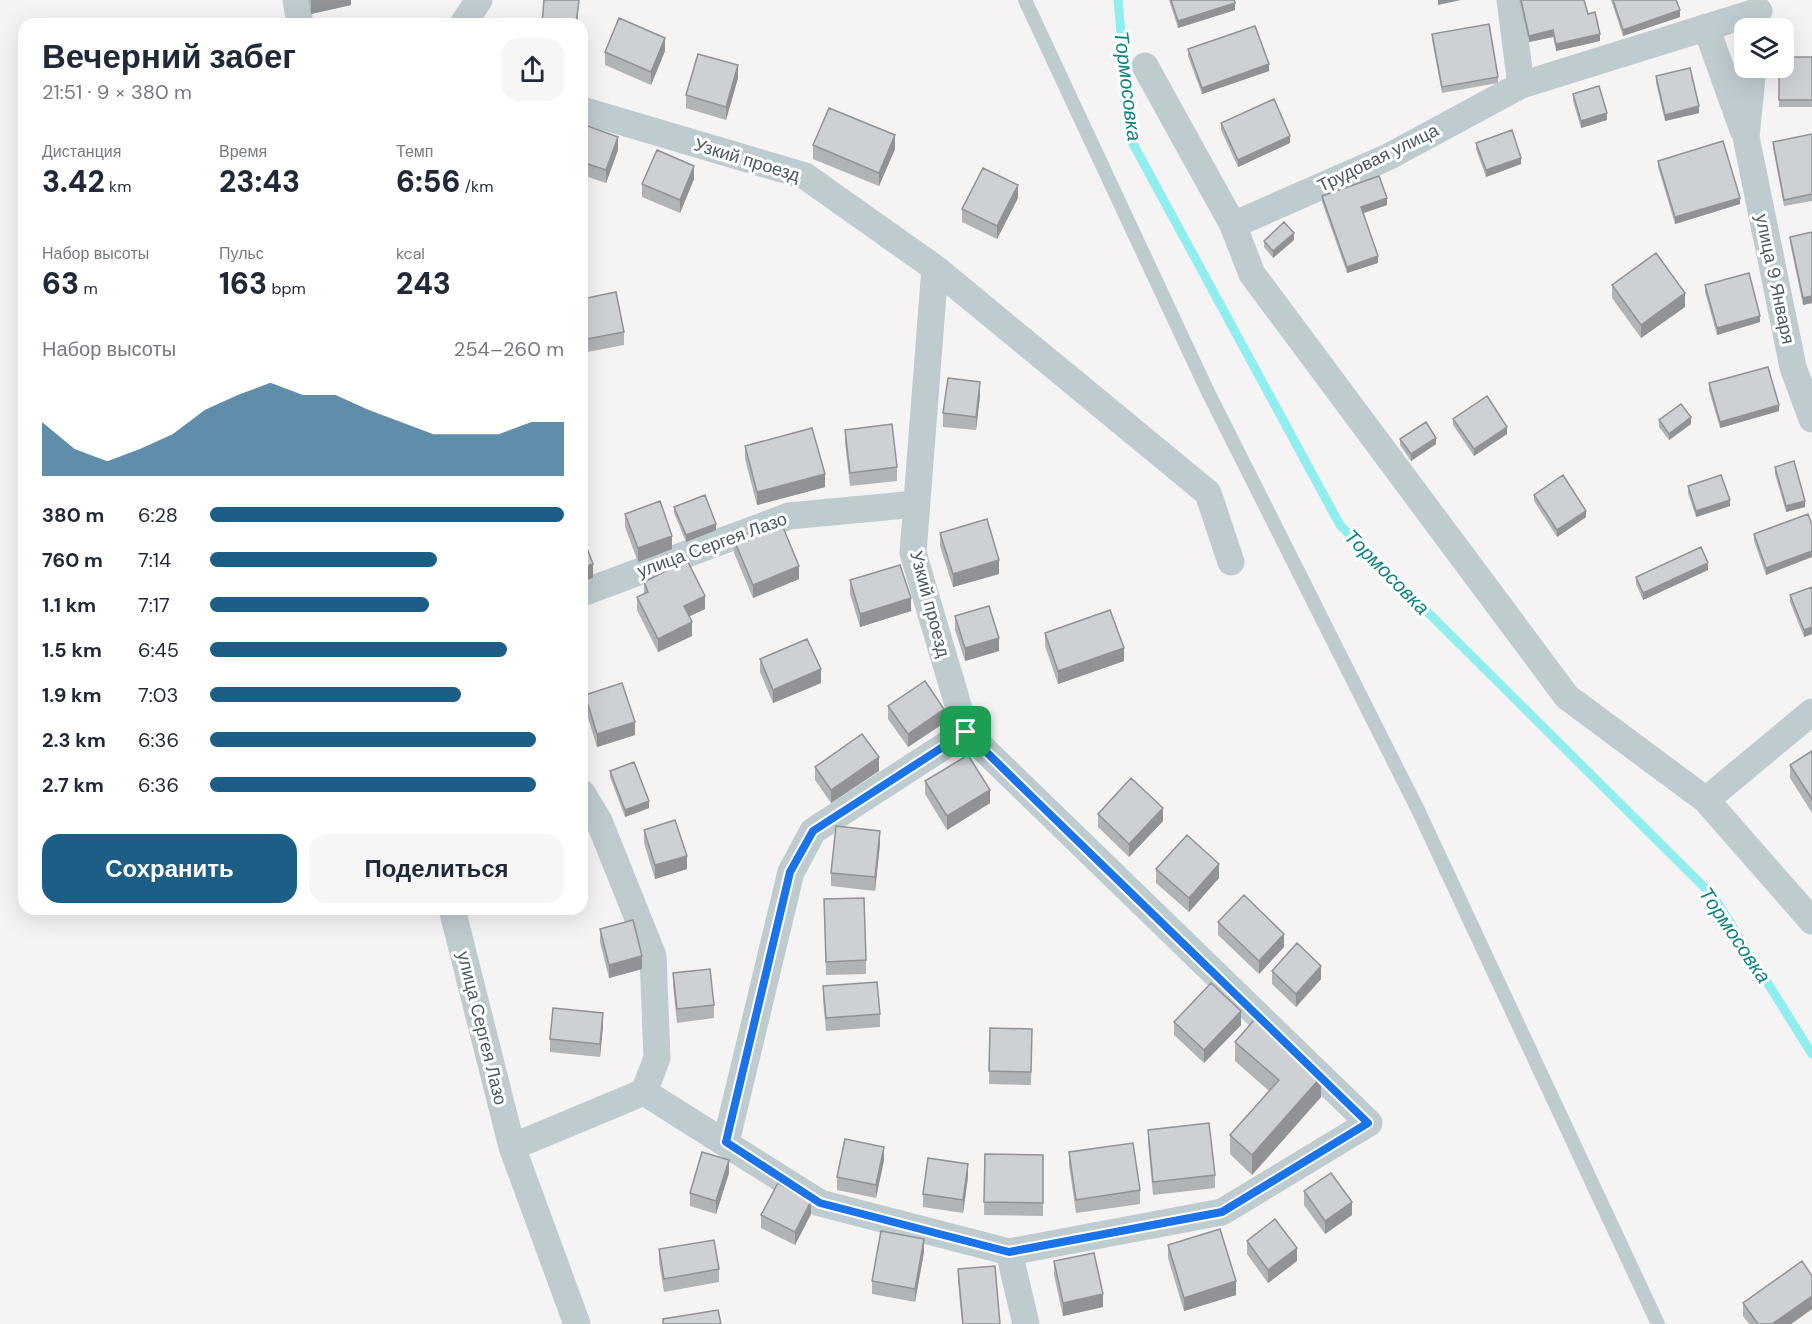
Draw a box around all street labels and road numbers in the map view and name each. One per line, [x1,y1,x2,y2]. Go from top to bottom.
street label: Трудовая улица [1313,118,1444,198]
street label: Узкий проезд [691,133,803,188]
street label: улица 9 Января [1750,212,1800,346]
street label: улица Сергея Лазо [634,507,790,583]
street label: Узкий проезд [904,548,956,660]
street label: улица Сергея Лазо [451,949,513,1107]

